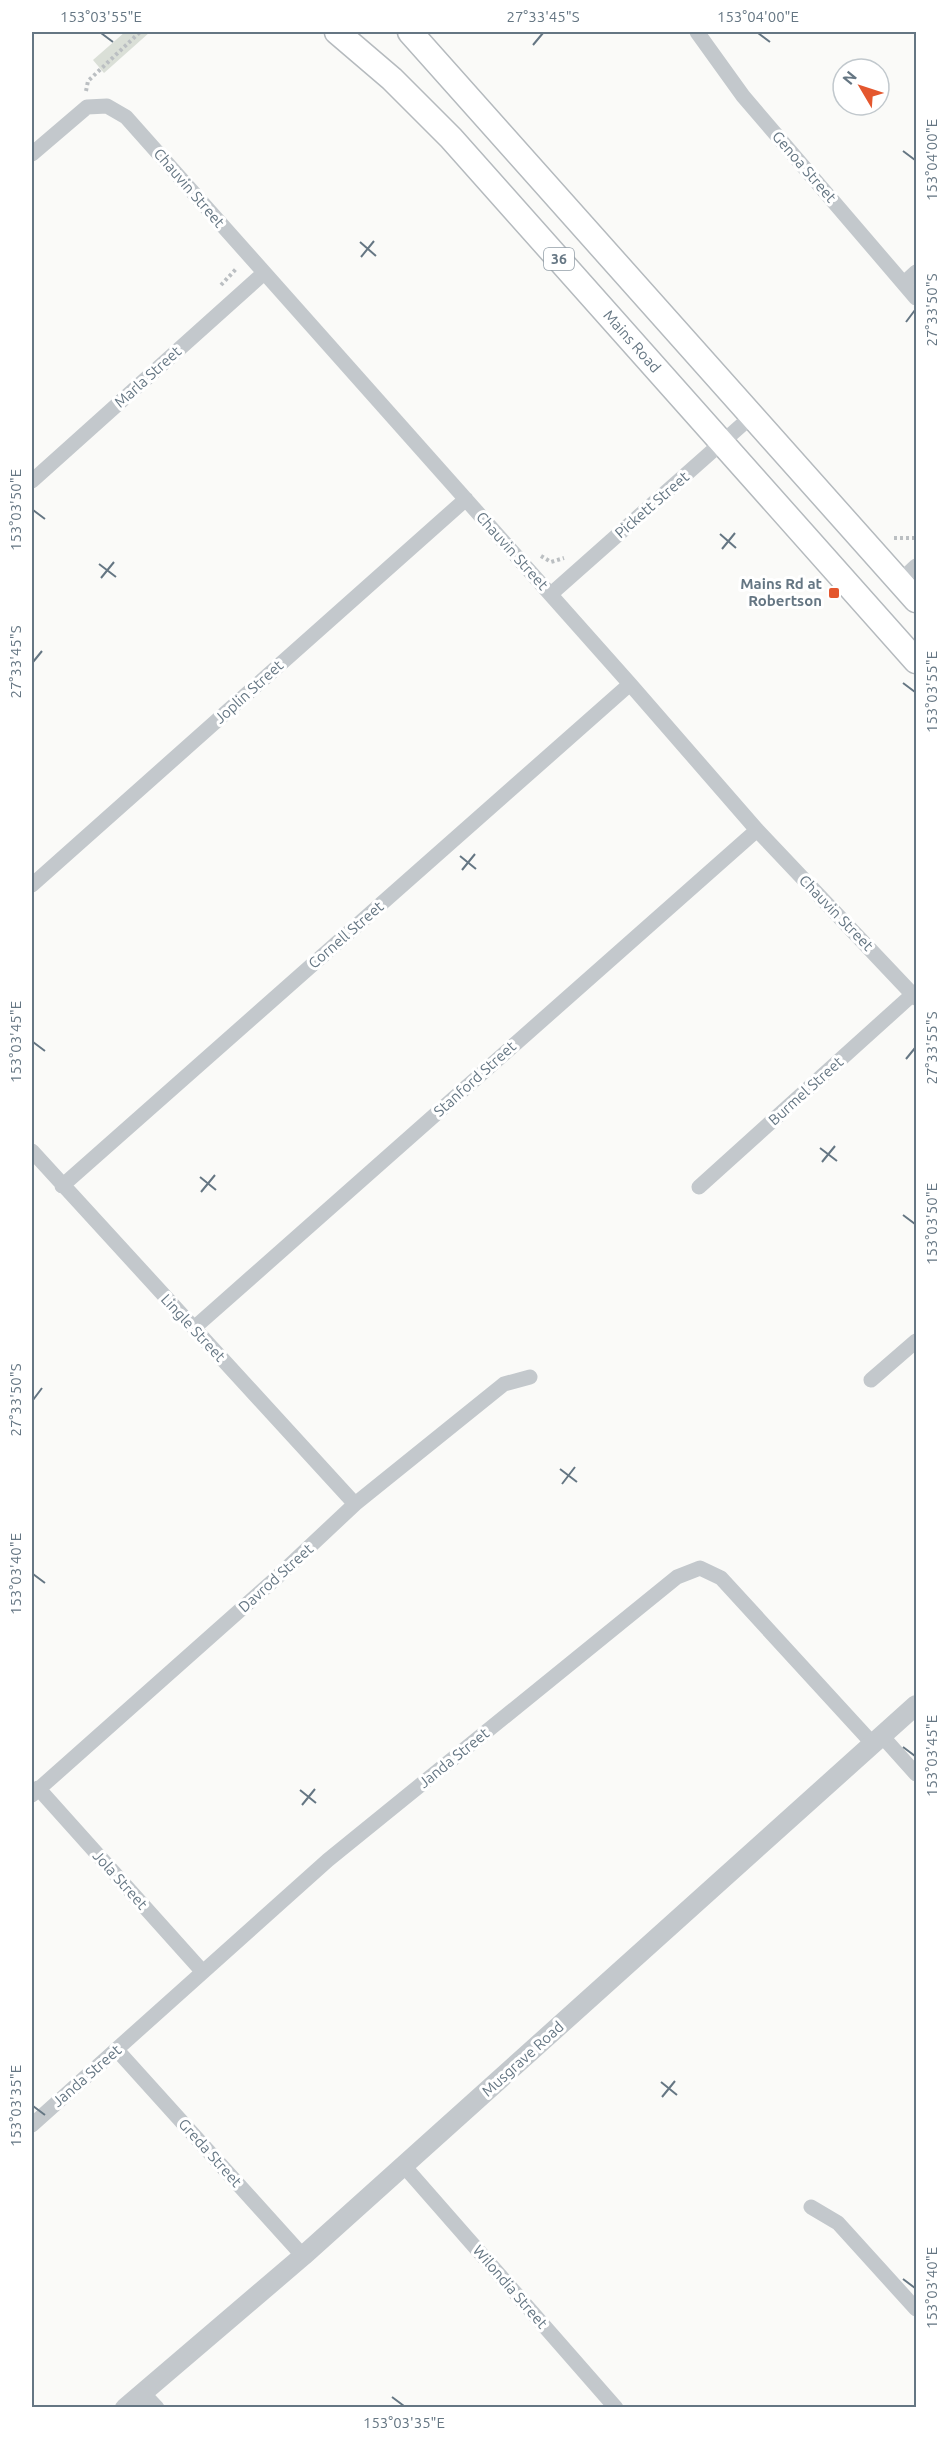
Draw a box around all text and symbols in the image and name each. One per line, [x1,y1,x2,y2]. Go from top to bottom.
text: 153°03'55"E [60,8,142,25]
text: 27°33'45"S [506,8,580,25]
text: 153°04'00"E [717,8,799,25]
north arrow [831,57,891,117]
text: N [839,67,860,88]
text: 153°04'00"E [923,119,940,201]
street label: Genoa Street [769,128,840,206]
street label: Chauvin Street [151,145,228,231]
road number: 36 [544,248,574,270]
text: 27°33'50"S [923,273,940,347]
street label: Mains Road [600,306,664,376]
street label: Marla Street [111,342,184,411]
street label: Pickett Street [611,468,692,541]
text: 153°03'50"E [7,469,24,551]
street label: Chauvin Street [473,508,552,593]
place label: Mains Rd at Robertson [740,575,823,609]
marker: Mains Rd at Robertson [827,586,841,600]
text: 27°33'45"S [7,625,24,699]
text: 153°03'55"E [923,651,940,733]
street label: Joplin Street [211,656,287,727]
street label: Chauvin Street [796,871,877,954]
street label: Cornell Street [305,897,387,972]
text: 153°03'45"E [7,1001,24,1083]
text: 27°33'55"S [923,1011,940,1085]
street label: Stanford Street [430,1037,519,1120]
street label: Burmel Street [765,1053,846,1128]
text: 153°03'50"E [923,1183,940,1265]
street label: Lingle Street [158,1290,229,1365]
text: 27°33'50"S [7,1363,24,1437]
text: 153°03'40"E [7,1533,24,1615]
street label: Davrod Street [235,1540,316,1615]
text: 153°03'45"E [923,1715,940,1797]
street label: Janda Street [415,1724,492,1791]
street label: Jola Street [90,1847,151,1913]
street label: Musgrave Road [478,2018,567,2100]
street label: Janda Street [49,2041,125,2110]
text: 153°03'35"E [7,2065,24,2147]
street label: Greda Street [175,2115,245,2190]
street label: Wilondia Street [470,2242,551,2332]
text: 153°03'40"E [923,2247,940,2329]
text: 153°03'35"E [363,2414,445,2431]

